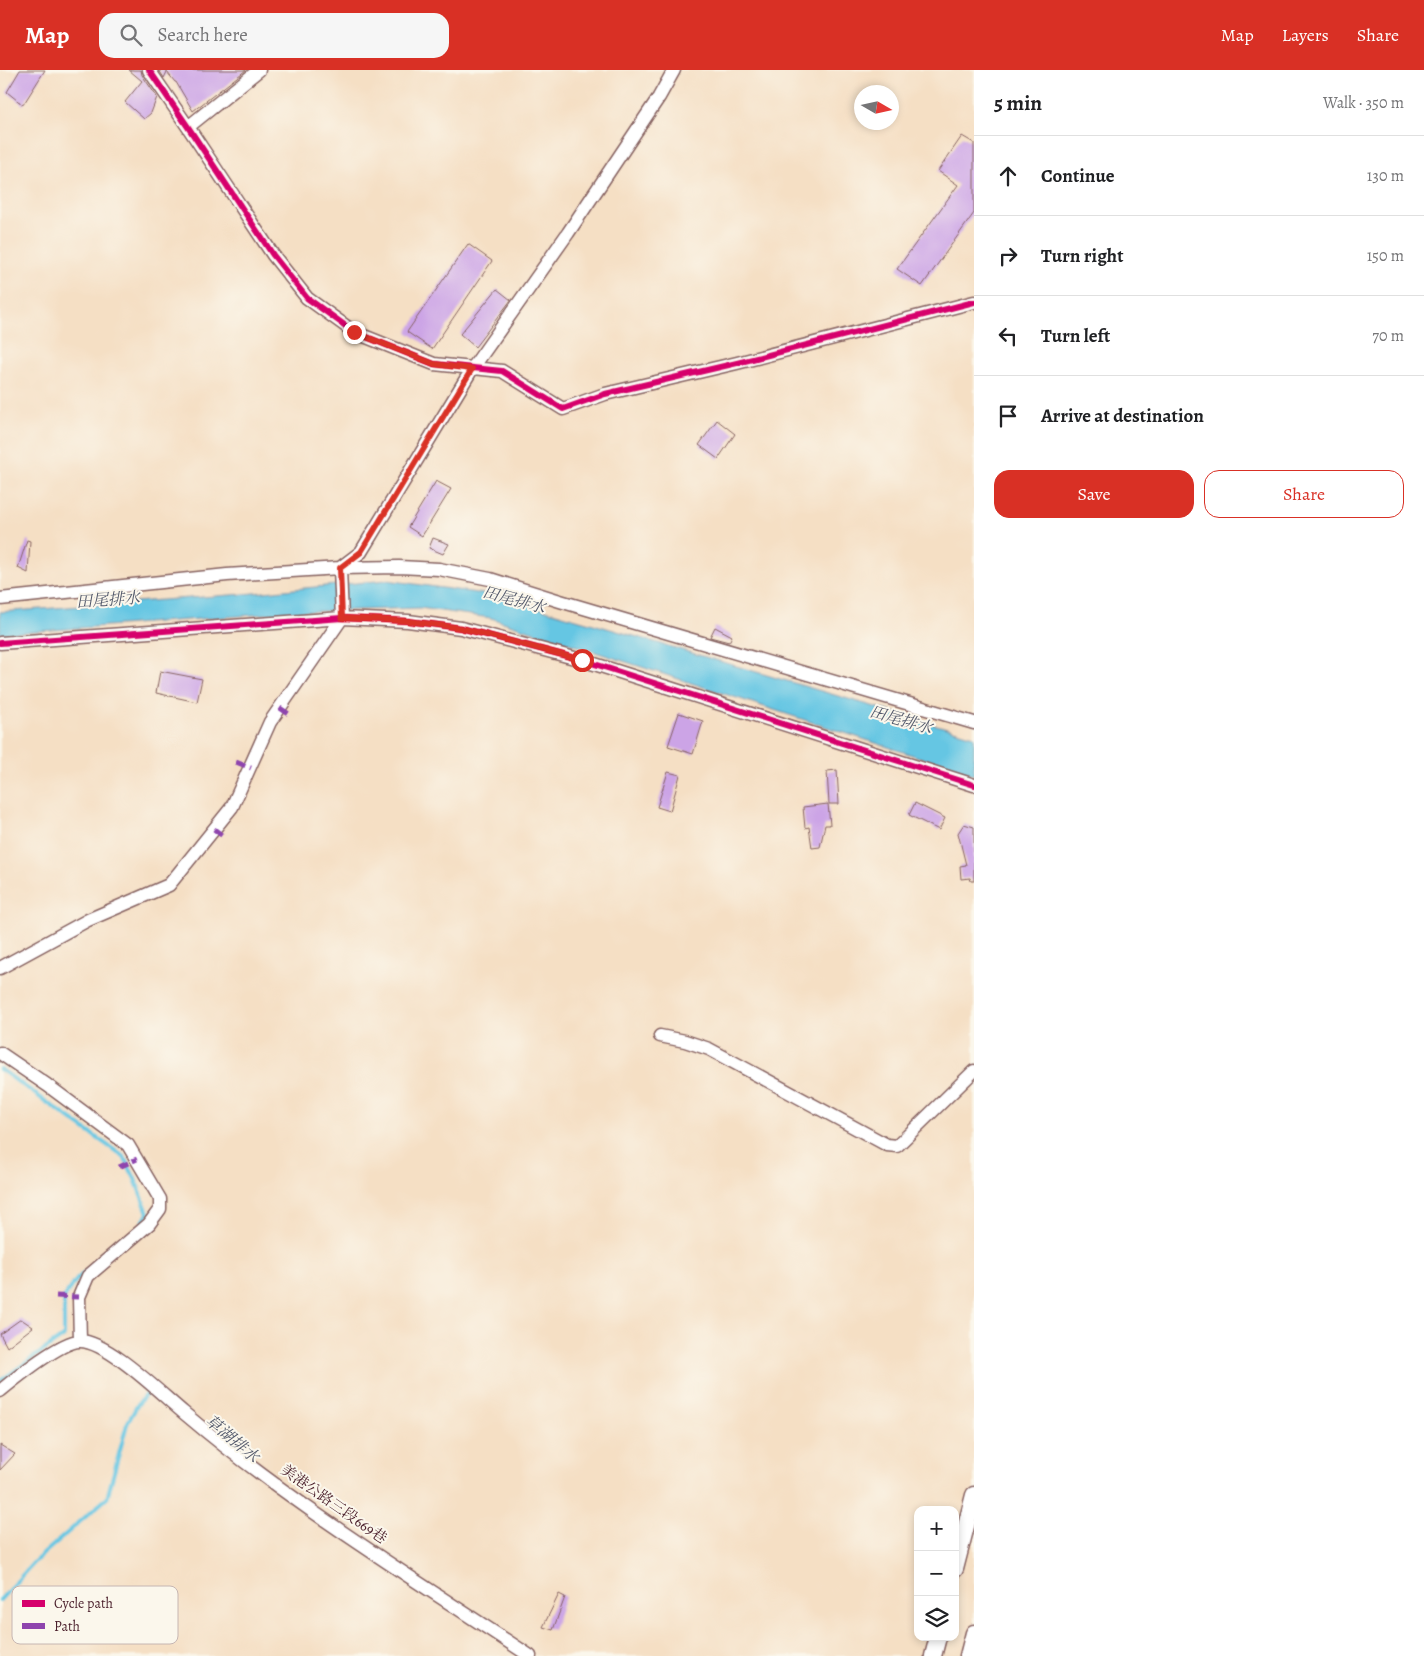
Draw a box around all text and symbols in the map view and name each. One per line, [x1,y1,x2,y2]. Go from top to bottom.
search box [99,13,449,58]
text: Map [25,19,69,51]
icon: search [117,21,145,49]
text: Search here [157,22,248,48]
text: Map [1221,23,1254,47]
text: Layers [1282,23,1329,47]
text: Share [1357,23,1399,47]
north arrow [854,85,899,130]
text: 5 min [994,89,1042,117]
text: Walk · 350 m [1323,92,1404,114]
icon: ahead [994,162,1022,190]
text: Continue [1041,163,1115,189]
text: 130 m [1367,165,1404,187]
icon: right [994,242,1022,270]
text: Turn right [1041,243,1123,269]
text: 150 m [1367,245,1404,267]
route end [343,321,366,344]
icon: left [994,322,1022,350]
text: Turn left [1041,323,1110,349]
text: 70 m [1372,325,1404,347]
icon: arrive [994,402,1022,430]
text: Arrive at destination [1041,403,1204,429]
button: Save [994,470,1194,518]
button: Share [1204,470,1404,518]
water label: 田尾排水 [480,581,550,619]
water label: 田尾排水 [75,587,143,613]
route start [571,649,594,672]
water label: 田尾排水 [867,701,937,740]
water label: 草湖排水 [200,1410,265,1469]
street label: 美港公路三段669巷 [277,1460,391,1548]
map controls [914,1506,959,1641]
button: + [914,1506,959,1551]
button: − [914,1551,959,1596]
legend [12,1586,178,1644]
text: Cycle path [54,1594,114,1613]
button: layers [914,1596,959,1641]
text: Path [54,1617,81,1636]

